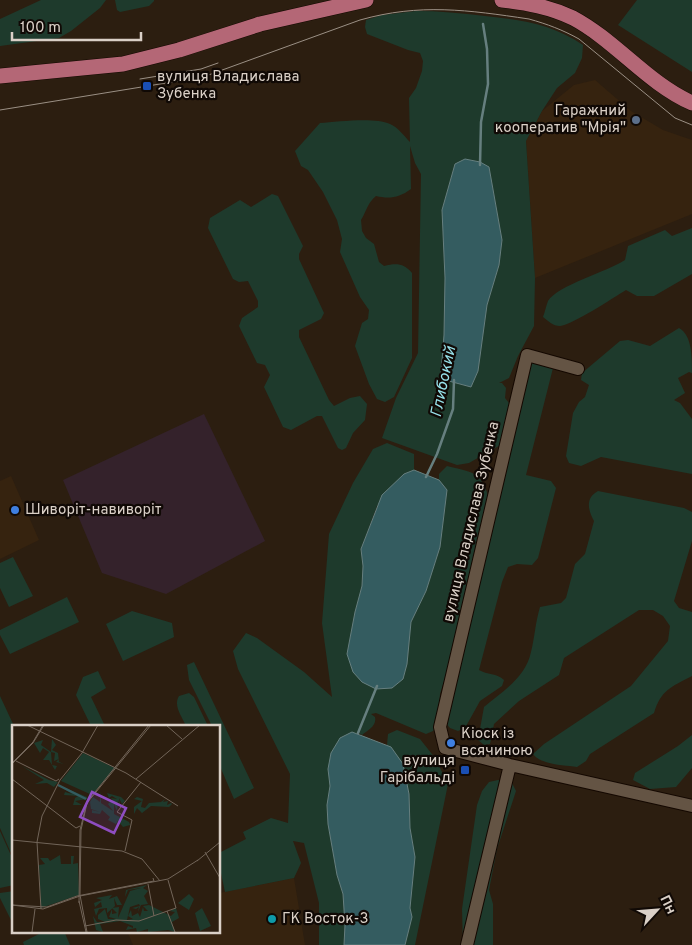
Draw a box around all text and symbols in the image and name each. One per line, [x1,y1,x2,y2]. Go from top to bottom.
scale bar [12,10,141,42]
text: 100 m [20,19,61,38]
place label: вулиця Владислава Зубенка [157,68,299,104]
marker: вулиця Владислава Зубенка [141,80,153,92]
place label: Гаражний кооператив "Мрія" [495,102,626,138]
marker: Гаражний кооператив "Мрія" [630,114,642,126]
water label: Глибокий [427,344,461,419]
street label: вулиця Владислава Зубенка [440,420,504,624]
place label: Шиворіт-навиворіт [25,501,162,520]
marker: Шиворіт-навиворіт [9,504,21,516]
inset map [12,725,220,932]
place label: Кіоск із всячиною [461,725,533,761]
marker: Кіоск із всячиною [445,737,457,749]
place label: вулиця Гарібальді [380,752,455,788]
marker: вулиця Гарібальді [459,764,471,776]
north arrow [632,885,682,935]
text: Пн [656,893,679,917]
place label: ГК Восток-3 [282,910,369,929]
marker: ГК Восток-3 [266,913,278,925]

